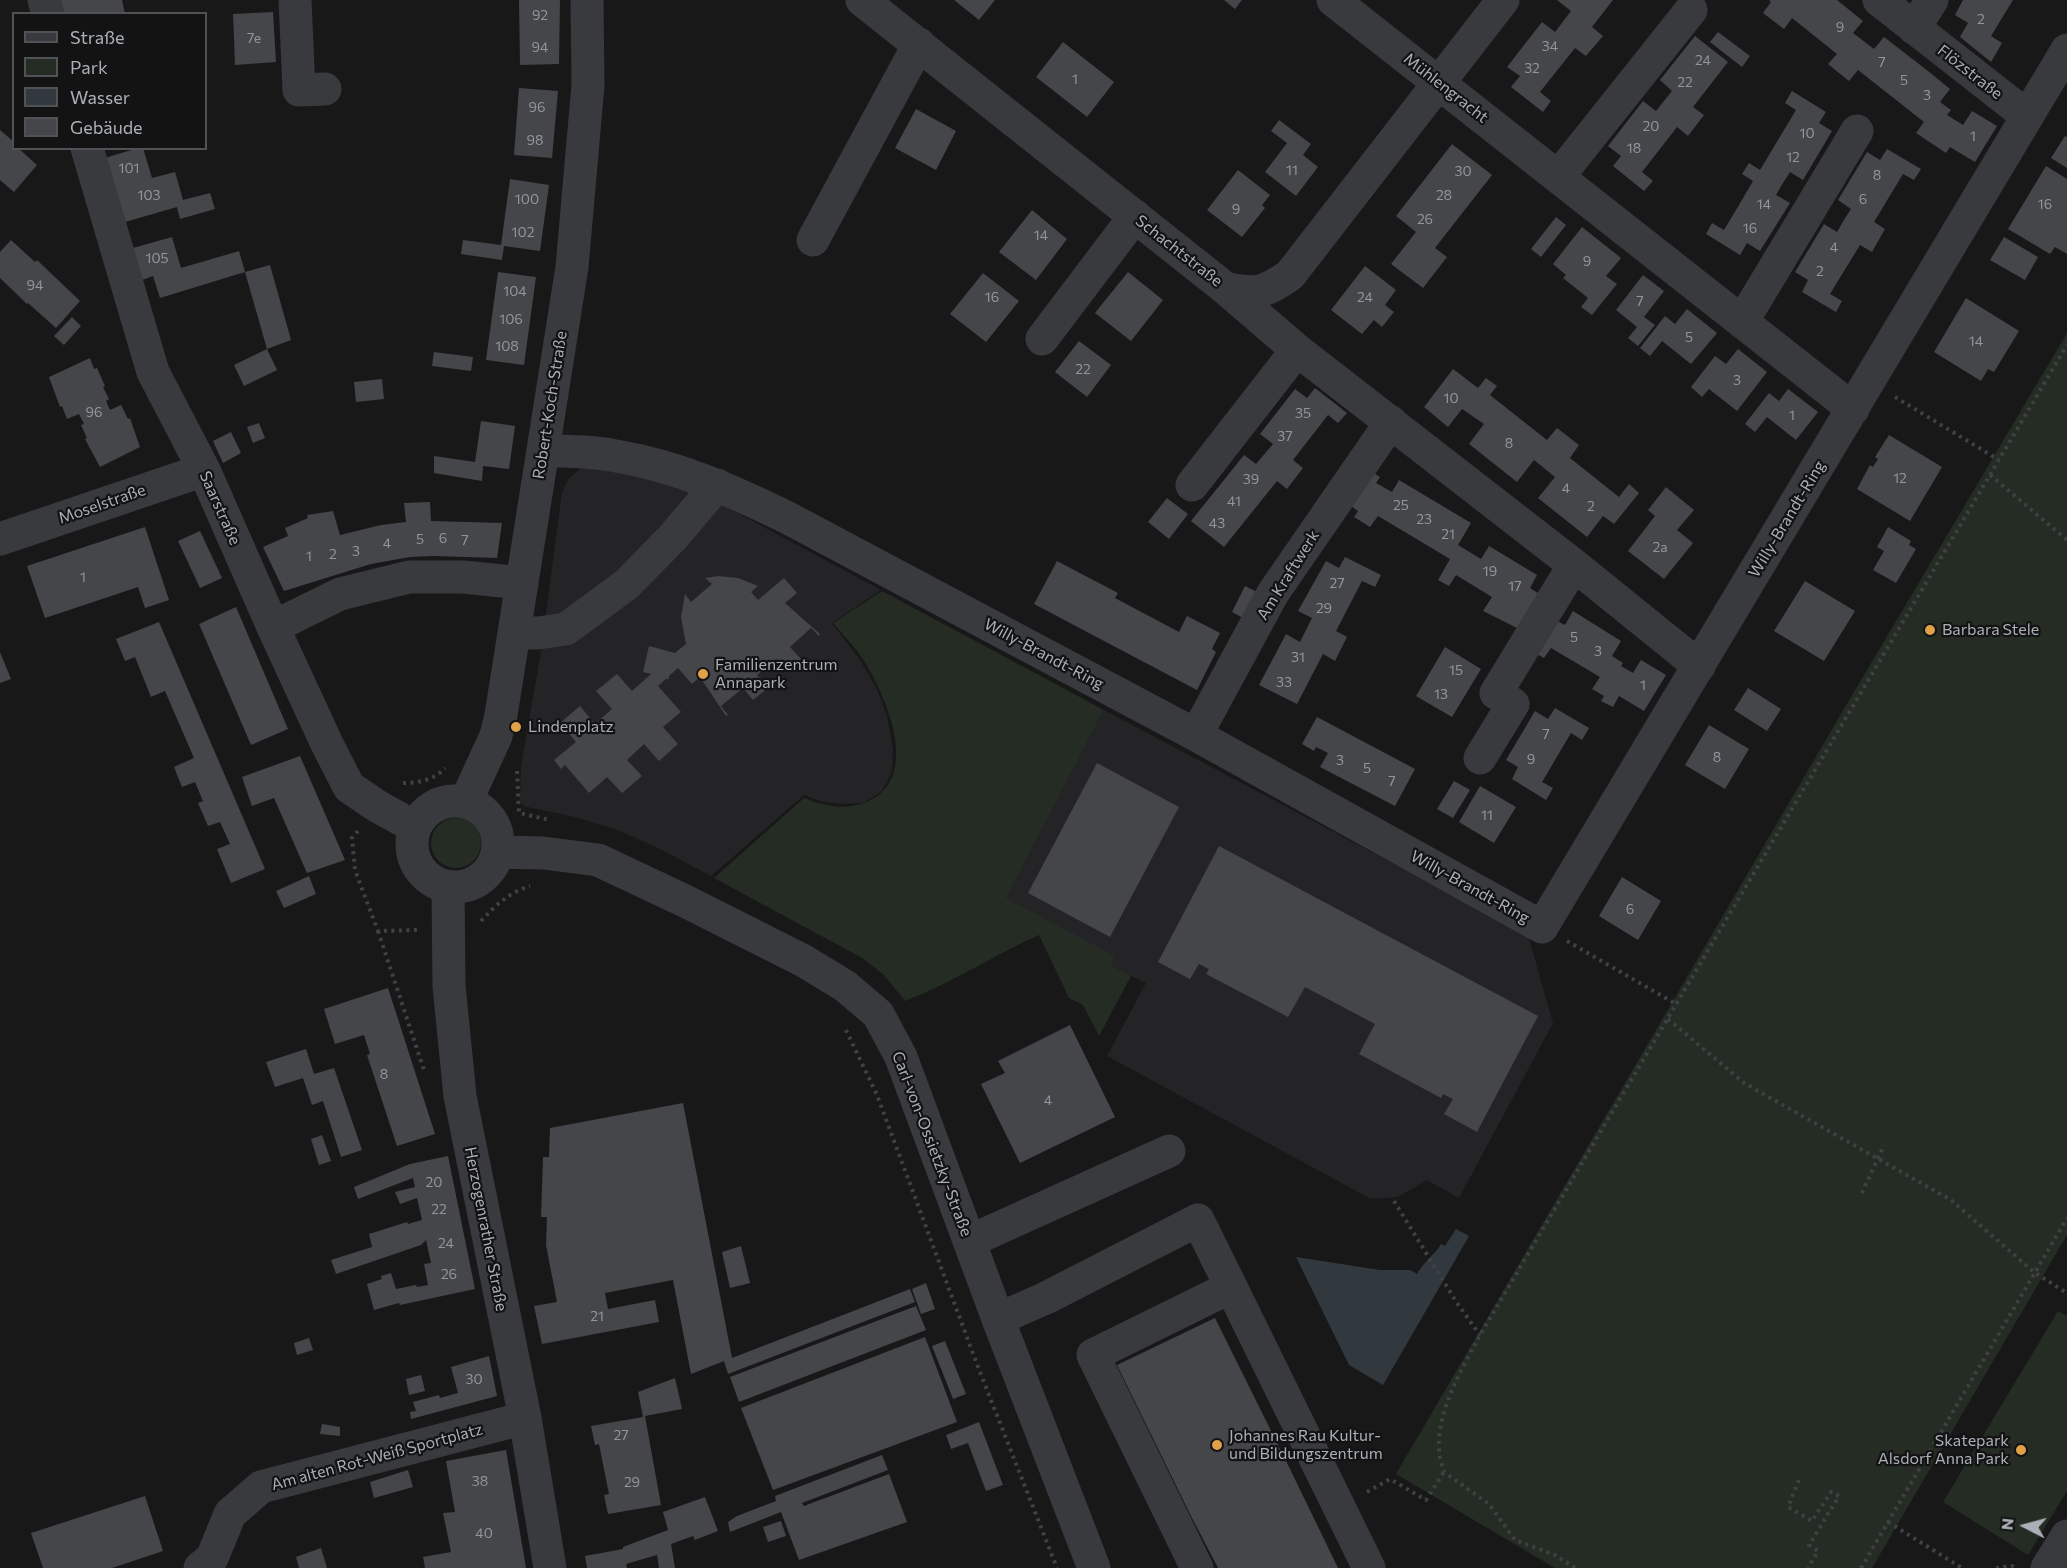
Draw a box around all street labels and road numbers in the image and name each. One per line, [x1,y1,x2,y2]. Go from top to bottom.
street label: Flözstraße [1934,41,2006,103]
street label: Mühlengracht [1400,49,1492,127]
street label: Schachtstraße [1132,211,1226,291]
street label: Robert-Koch-Straße [529,330,571,480]
street label: Willy-Brandt-Ring [1745,457,1829,581]
street label: Saarstraße [195,468,245,548]
street label: Moselstraße [56,480,148,528]
street label: Am Kraftwerk [1253,527,1323,623]
street label: Willy-Brandt-Ring [981,614,1107,694]
street label: Willy-Brandt-Ring [1407,846,1533,928]
street label: Carl-von-Ossietzky-Straße [888,1049,976,1239]
street label: Herzogenrather Straße [461,1145,511,1313]
street label: Am alten Rot-Weiß Sportplatz [269,1420,485,1494]

